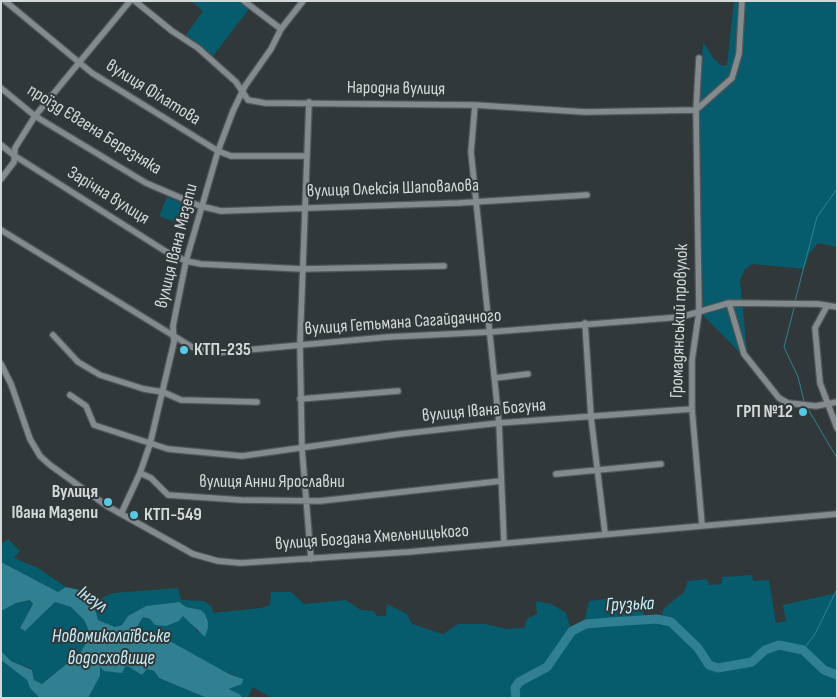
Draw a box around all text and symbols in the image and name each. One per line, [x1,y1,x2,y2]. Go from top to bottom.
street label: вулиця Філатова [102,55,204,131]
street label: Народна вулиця [347,77,445,101]
street label: проїзд Євгена Березняка [23,80,165,180]
street label: Зарічна вулиця [63,162,153,230]
street label: вулиця Олексія Шаповалова [307,175,479,203]
street label: вулиця Івана Мазепи [151,182,203,310]
street label: Громадянський провулок [667,243,693,399]
street label: вулиця Гетьмана Сагайдачного [304,305,502,341]
place label: КТП-235 [194,339,251,361]
marker: КТП-235 [178,344,190,356]
street label: вулиця Івана Богуна [421,395,547,427]
place label: ГРП №12 [736,401,793,423]
marker: ГРП №12 [797,406,809,418]
street label: вулиця Анни Ярославни [199,471,345,493]
place label: Вулиця Івана Мазепи [11,481,98,524]
marker: Вулиця Івана Мазепи [102,496,114,508]
place label: КТП-549 [144,504,202,526]
marker: КТП-549 [128,509,140,521]
street label: вулиця Богдана Хмельницького [274,520,470,556]
water label: Інгул [72,582,112,618]
water label: Грузька [605,593,655,617]
water label: Новомиколаївське водосховище [52,626,170,670]

